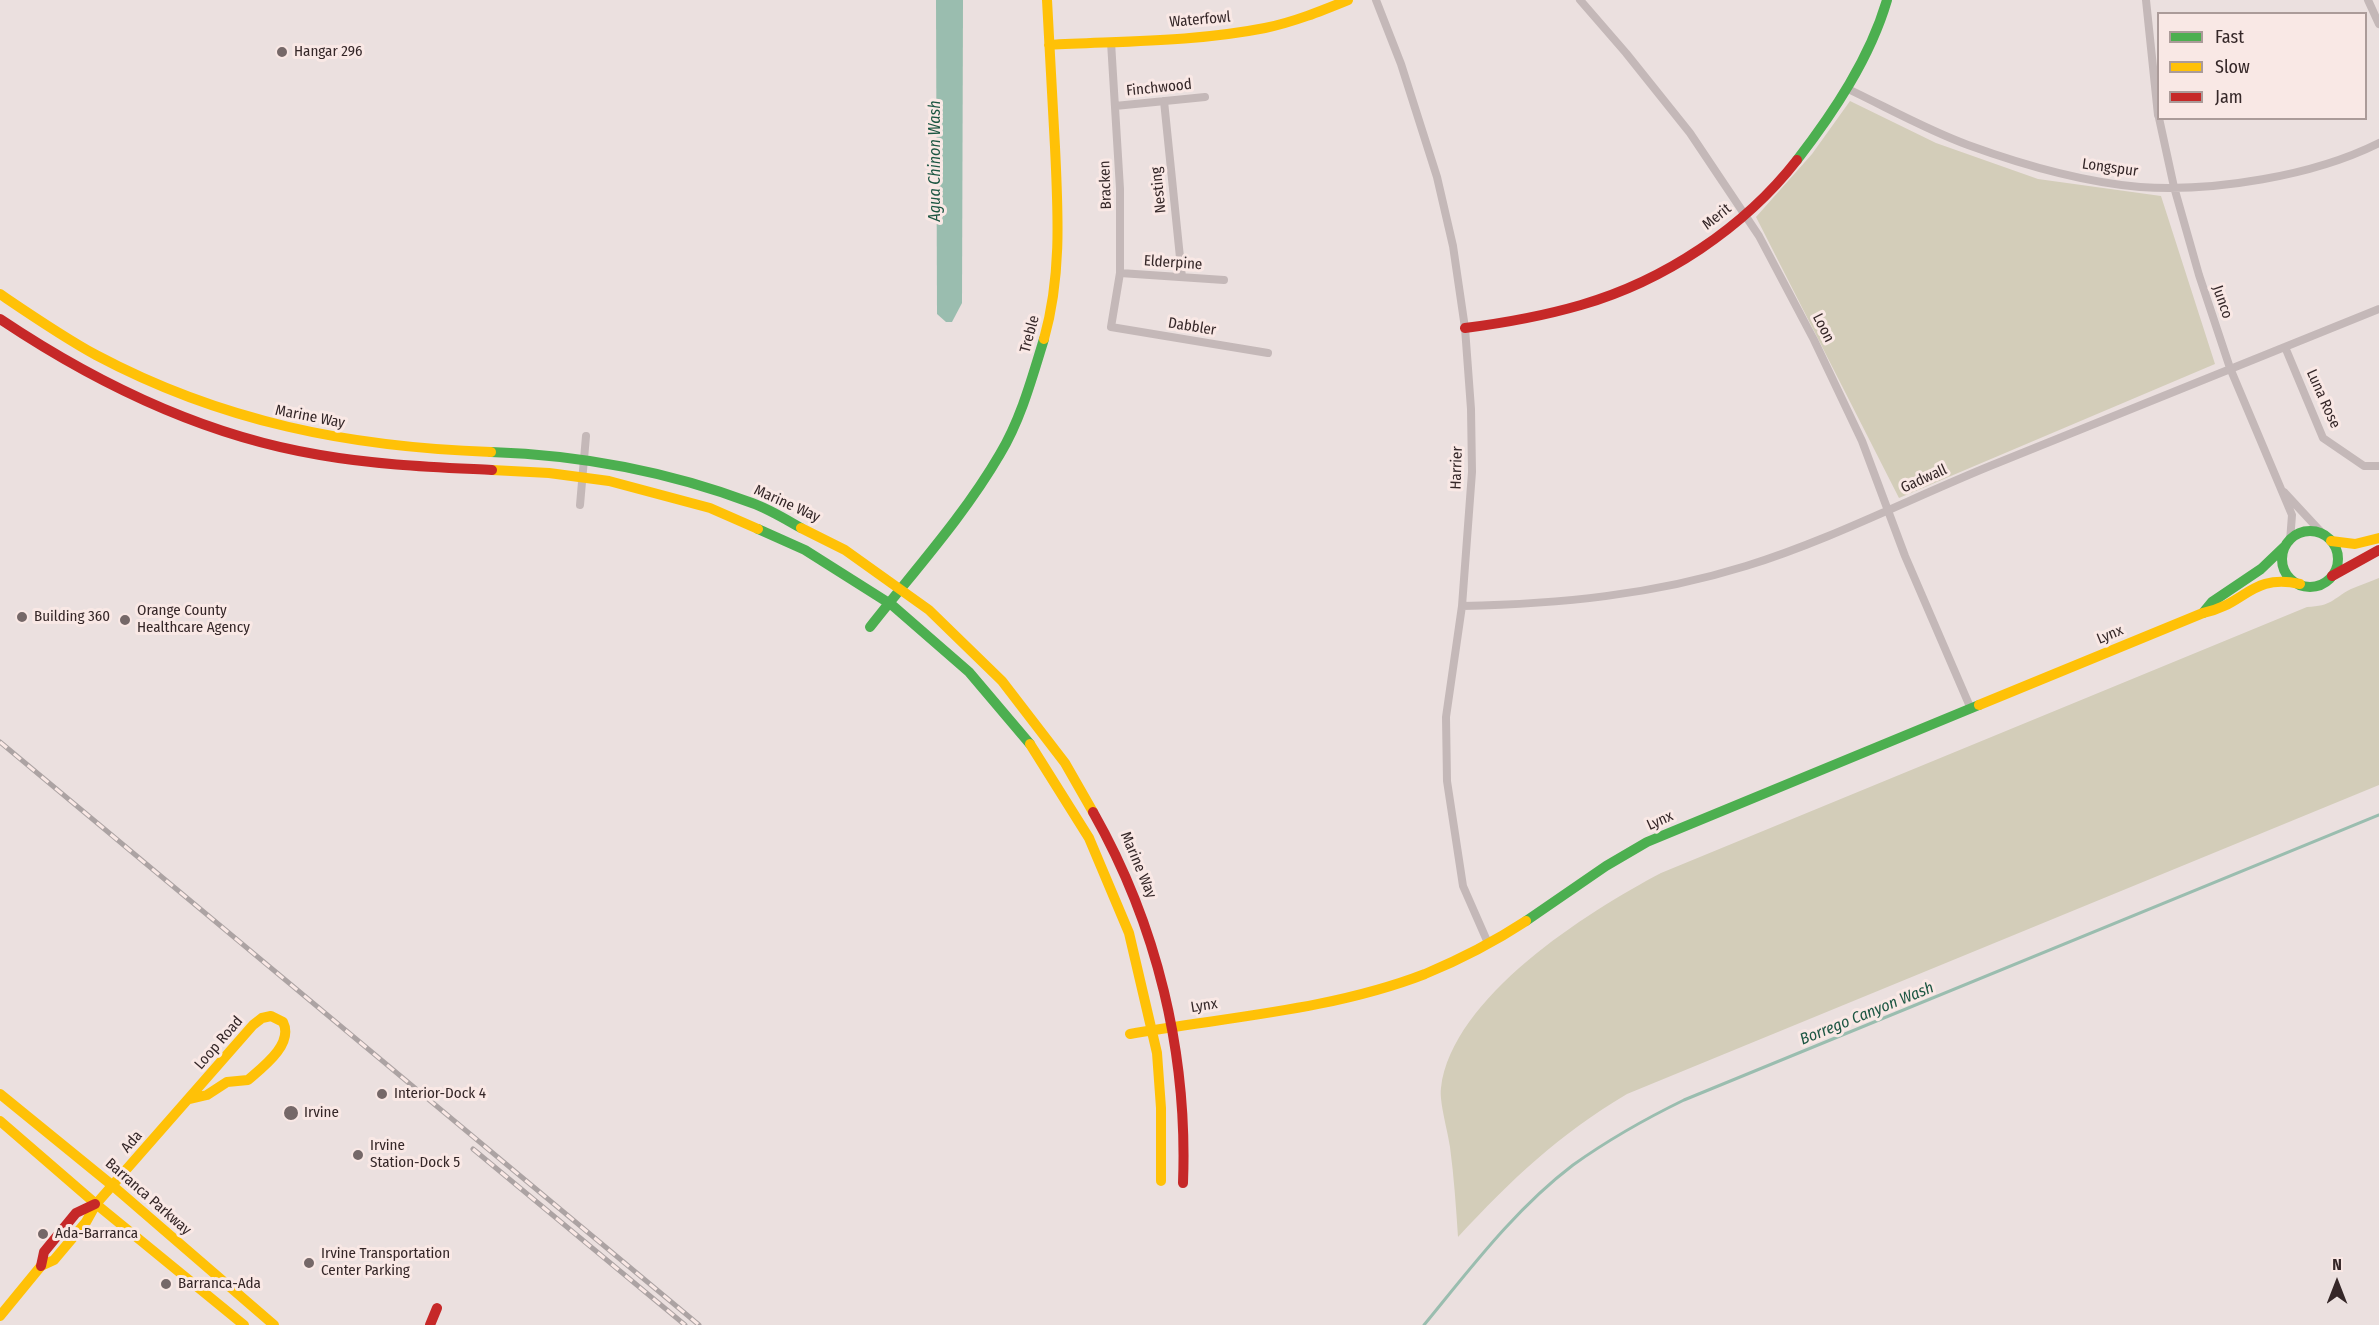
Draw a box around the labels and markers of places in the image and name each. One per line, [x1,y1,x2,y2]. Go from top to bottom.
place label: Hangar 296 [294,43,362,61]
marker: Hangar 296 [275,45,289,59]
place label: Orange County Healthcare Agency [137,602,250,637]
place label: Building 360 [34,608,110,626]
marker: Building 360 [15,610,29,624]
marker: Orange County Healthcare Agency [118,613,132,627]
place label: Interior-Dock 4 [394,1085,486,1103]
marker: Interior-Dock 4 [375,1087,389,1101]
marker: Irvine [282,1104,300,1122]
place label: Irvine [304,1104,339,1122]
place label: Irvine Station-Dock 5 [370,1137,460,1172]
marker: Irvine Station-Dock 5 [351,1148,365,1162]
place label: Ada-Barranca [55,1225,138,1243]
marker: Ada-Barranca [36,1227,50,1241]
place label: Irvine Transportation Center Parking [321,1245,450,1280]
marker: Irvine Transportation Center Parking [302,1256,316,1270]
place label: Barranca-Ada [178,1275,261,1293]
marker: Barranca-Ada [159,1277,173,1291]

